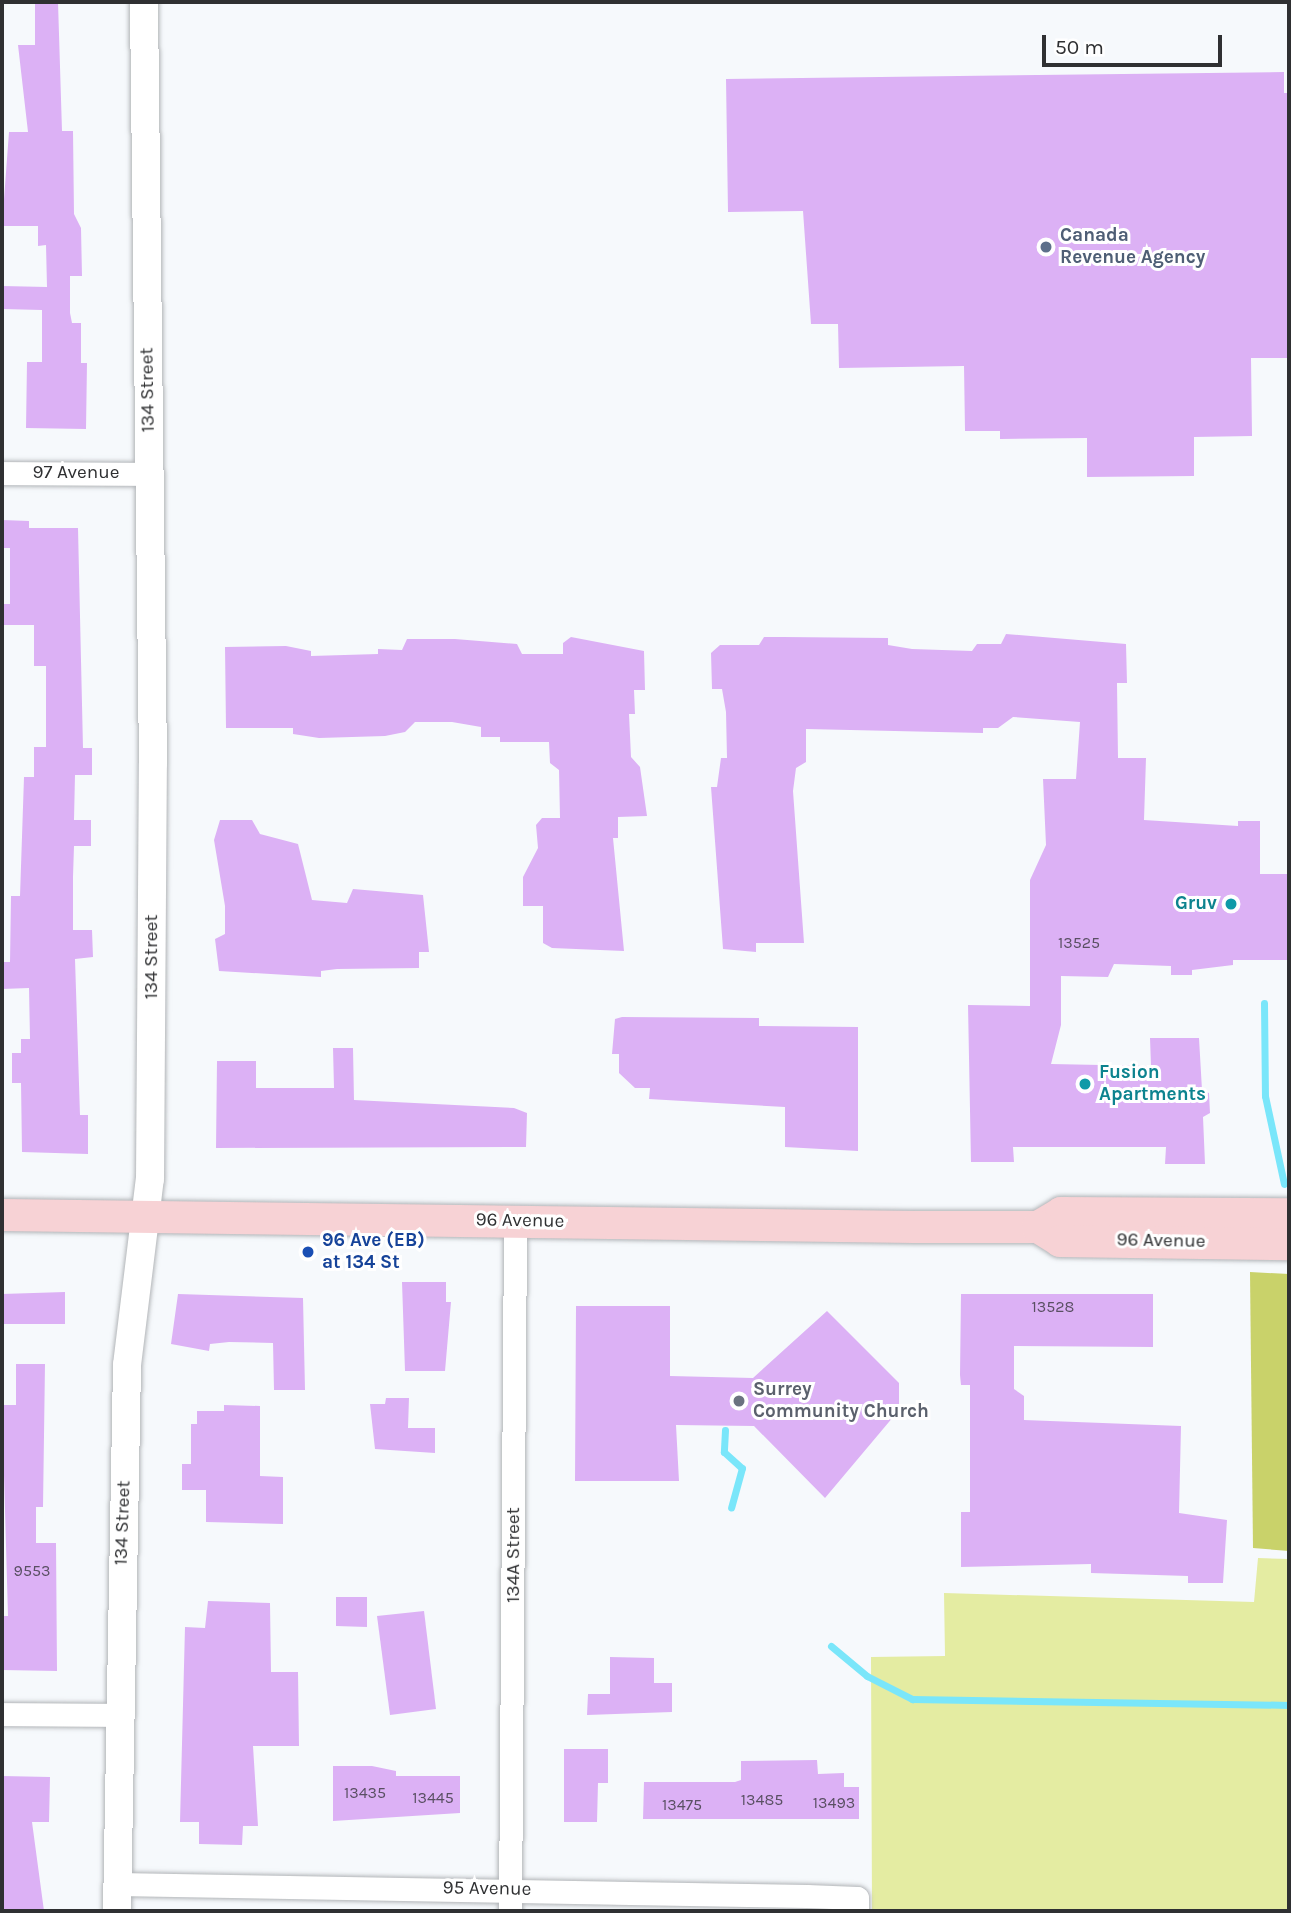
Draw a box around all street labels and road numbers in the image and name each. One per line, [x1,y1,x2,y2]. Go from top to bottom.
street label: 134 Street [136,347,160,433]
street label: 97 Avenue [33,462,119,484]
street label: 134 Street [141,915,163,999]
street label: 96 Avenue [475,1209,565,1233]
street label: 96 Avenue [1116,1229,1206,1253]
street label: 134 Street [110,1480,136,1566]
street label: 134A Street [503,1507,525,1603]
street label: 95 Avenue [442,1877,532,1901]

